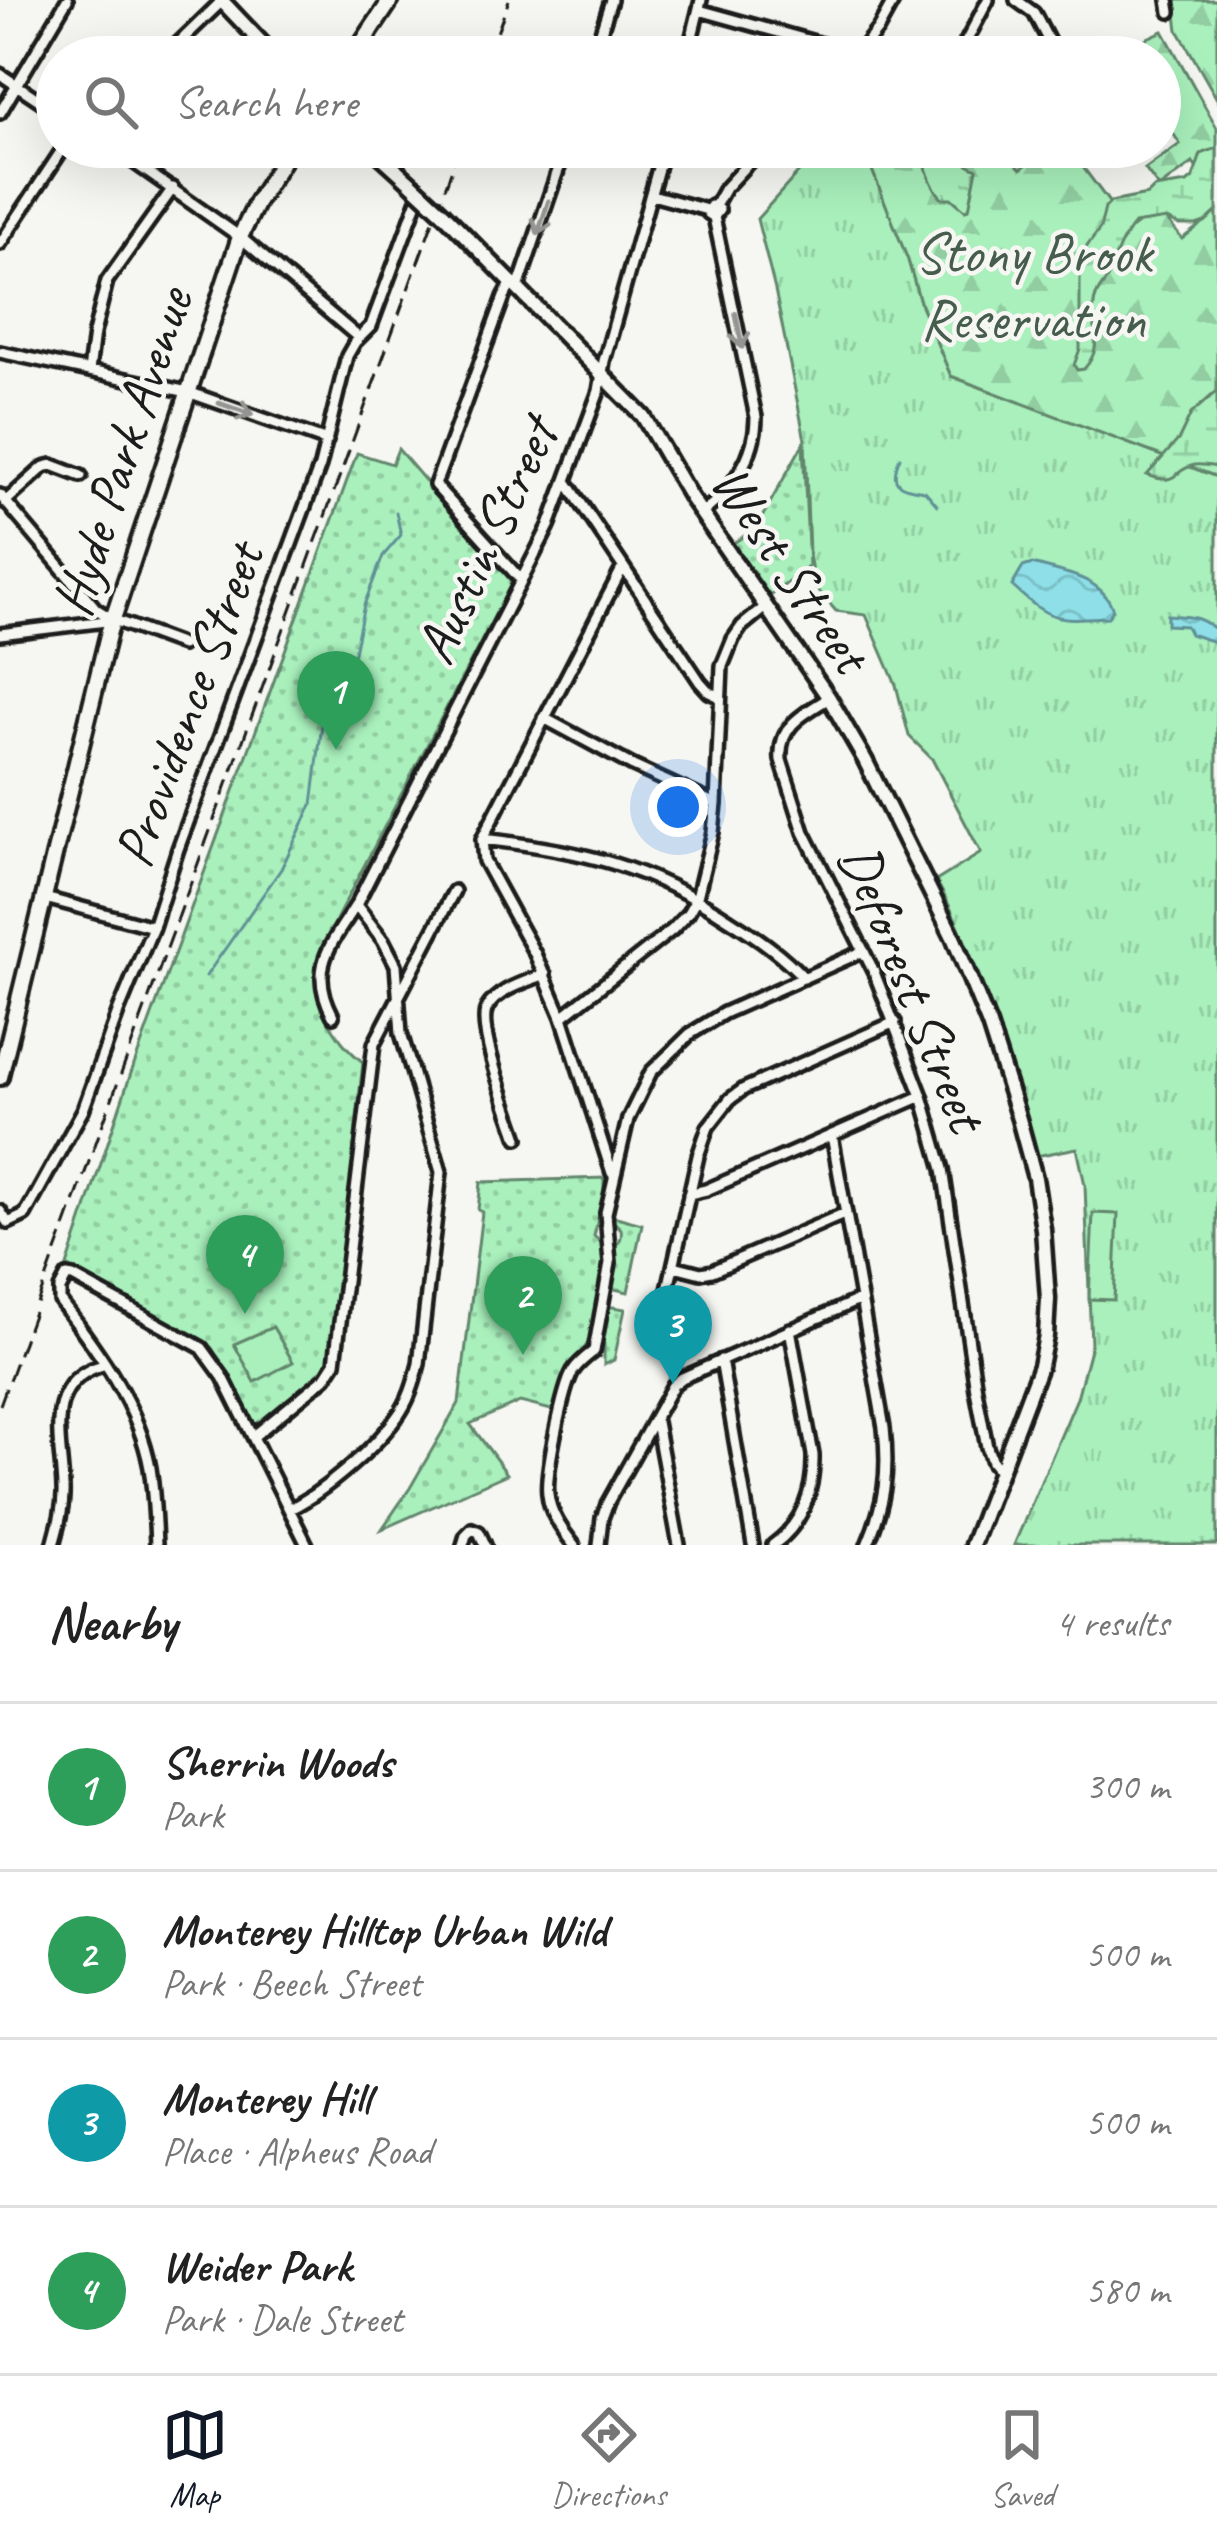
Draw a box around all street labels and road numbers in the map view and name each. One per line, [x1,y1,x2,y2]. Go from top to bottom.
street label: Hyde Park Avenue [35,276,210,625]
street label: Austin Street [398,401,577,675]
street label: West Street [695,450,889,690]
street label: Providence Street [96,529,281,876]
street label: Deforest Street [823,833,1005,1146]

